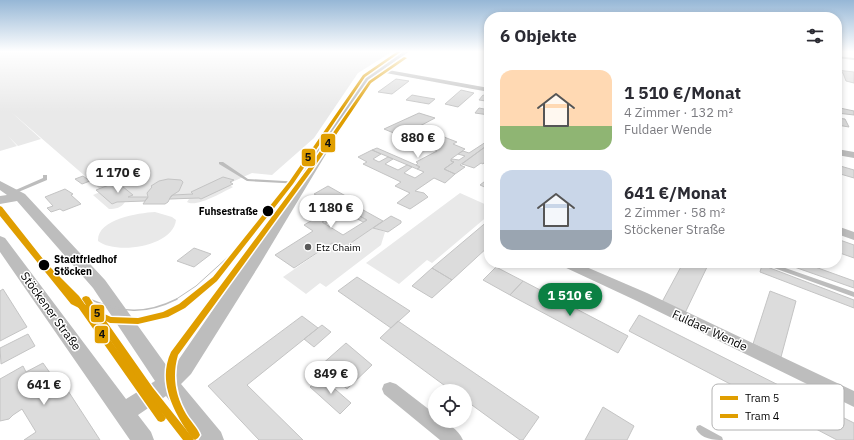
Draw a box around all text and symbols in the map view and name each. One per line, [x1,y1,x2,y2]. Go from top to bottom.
text: 6 Objekte [500,25,577,47]
icon: filters [804,25,826,47]
text: 1 510 €/Monat [624,82,741,104]
icon: home [532,86,580,134]
text: 4 Zimmer · 132 m² [624,104,733,121]
text: Fuldaer Wende [624,121,712,138]
pin: 880 € [390,125,446,159]
text: 880 € [401,129,435,146]
line badge: 4 [320,133,336,153]
text: 4 [325,136,332,150]
line badge: 5 [301,148,316,167]
text: 5 [305,150,312,164]
pin: 1 170 € [81,160,155,194]
text: 1 170 € [95,164,141,181]
text: 641 €/Monat [624,182,727,204]
icon: home [532,186,580,234]
pin: 1 180 € [294,195,368,229]
text: 1 180 € [308,199,354,216]
marker: Fuhsestraße [261,204,275,218]
text: 2 Zimmer · 58 m² [624,204,725,221]
place label: Fuhsestraße [199,205,258,218]
text: Stöckener Straße [624,221,725,238]
place label: Etz Chaim [316,241,361,254]
marker: Etz Chaim [303,242,313,252]
place label: Stadtfriedhof Stöcken [54,253,117,278]
marker: Stadtfriedhof Stöcken [37,258,51,272]
street label: Stöckener Straße [17,269,85,354]
pin: 1 510 € [533,283,607,317]
text: 1 510 € [547,287,593,304]
line badge: 5 [90,304,105,323]
text: 5 [94,306,101,320]
street label: Fuldaer Wende [670,306,750,354]
line badge: 4 [94,325,109,344]
text: 4 [99,327,106,341]
pin: 849 € [303,361,359,395]
text: 849 € [314,365,348,382]
pin: 641 € [16,372,72,406]
text: 641 € [27,376,61,393]
map controls [428,384,472,428]
button: locate [428,384,472,428]
legend [712,384,844,430]
text: Tram 5 [745,391,779,405]
text: Tram 4 [745,409,780,423]

